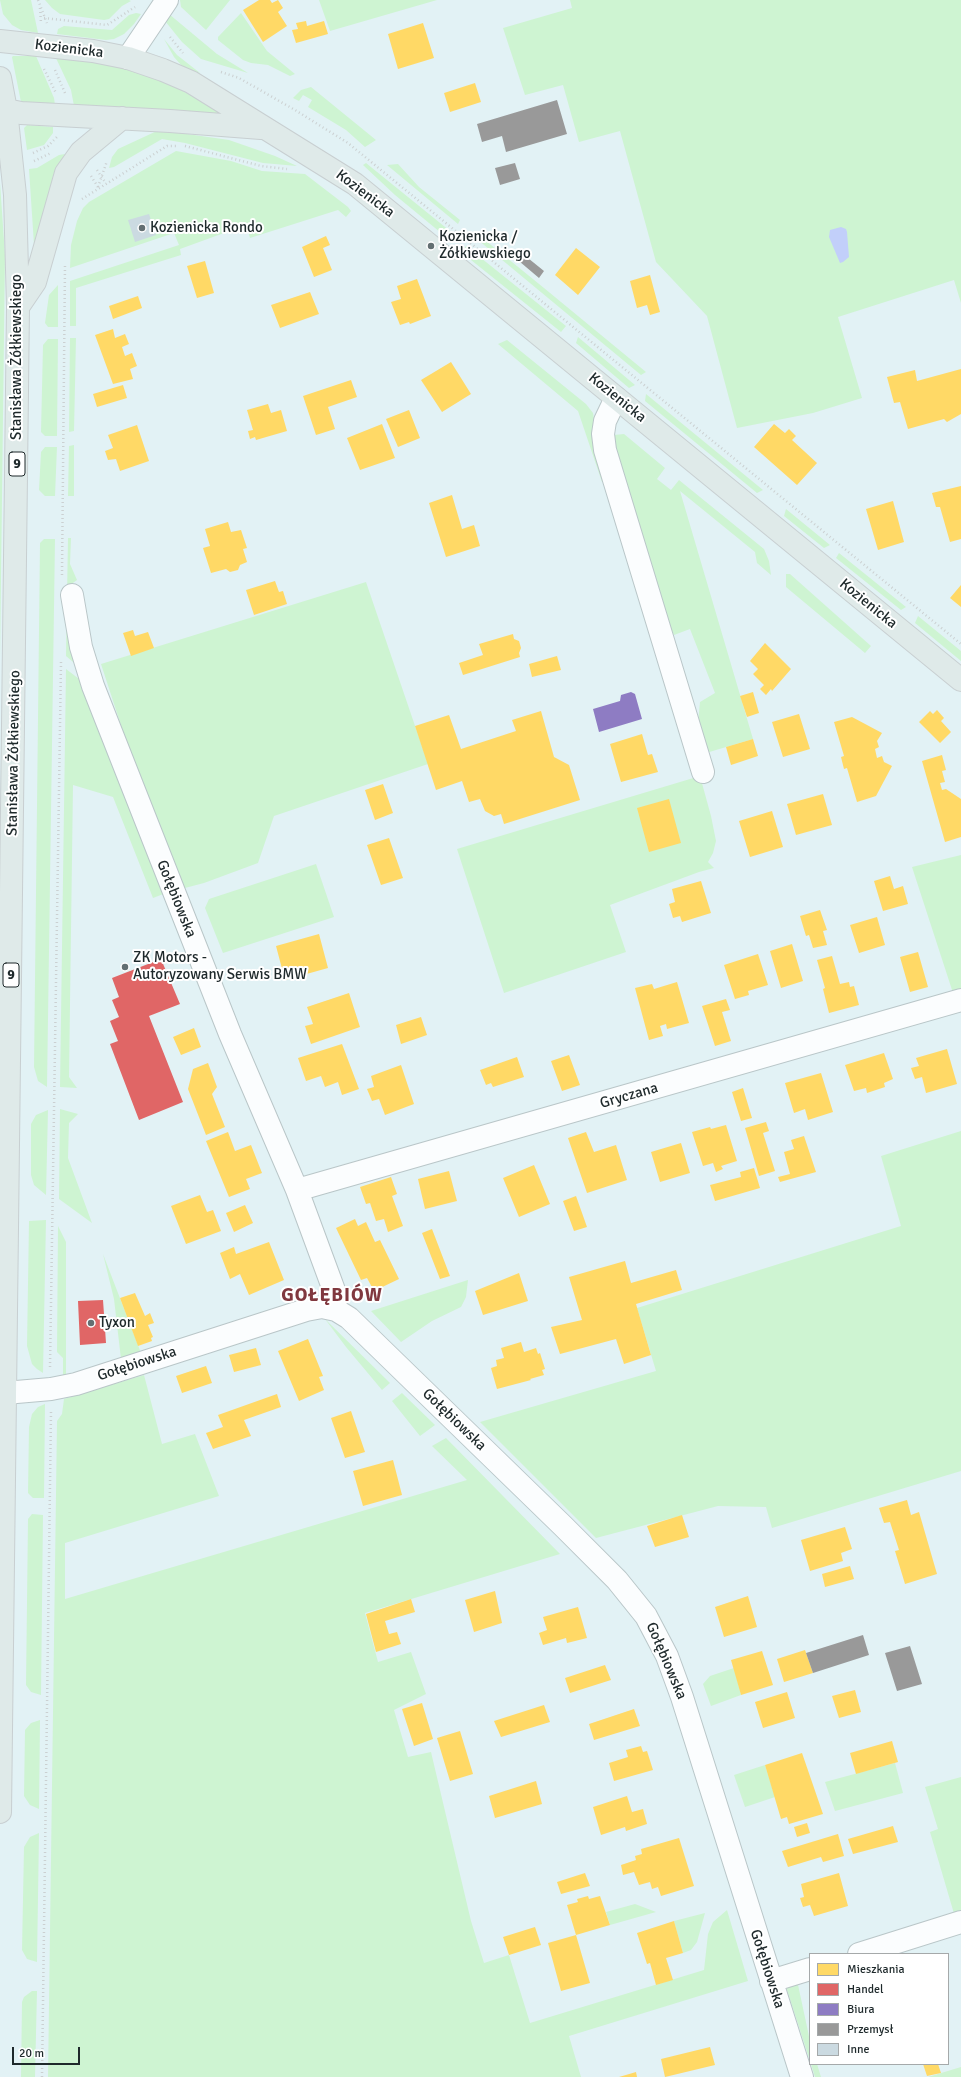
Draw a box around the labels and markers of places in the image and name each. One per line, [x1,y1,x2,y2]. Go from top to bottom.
place label: Kozienicka Rondo [150,219,263,237]
marker: Kozienicka Rondo [137,223,147,233]
place label: Kozienicka / Żółkiewskiego [439,228,531,263]
marker: Kozienicka / Żółkiewskiego [426,241,436,251]
place label: ZK Motors - Autoryzowany Serwis BMW [133,949,307,984]
marker: ZK Motors - Autoryzowany Serwis BMW [120,962,130,972]
place label: Tyxon [99,1314,135,1332]
marker: Tyxon [86,1318,96,1328]

